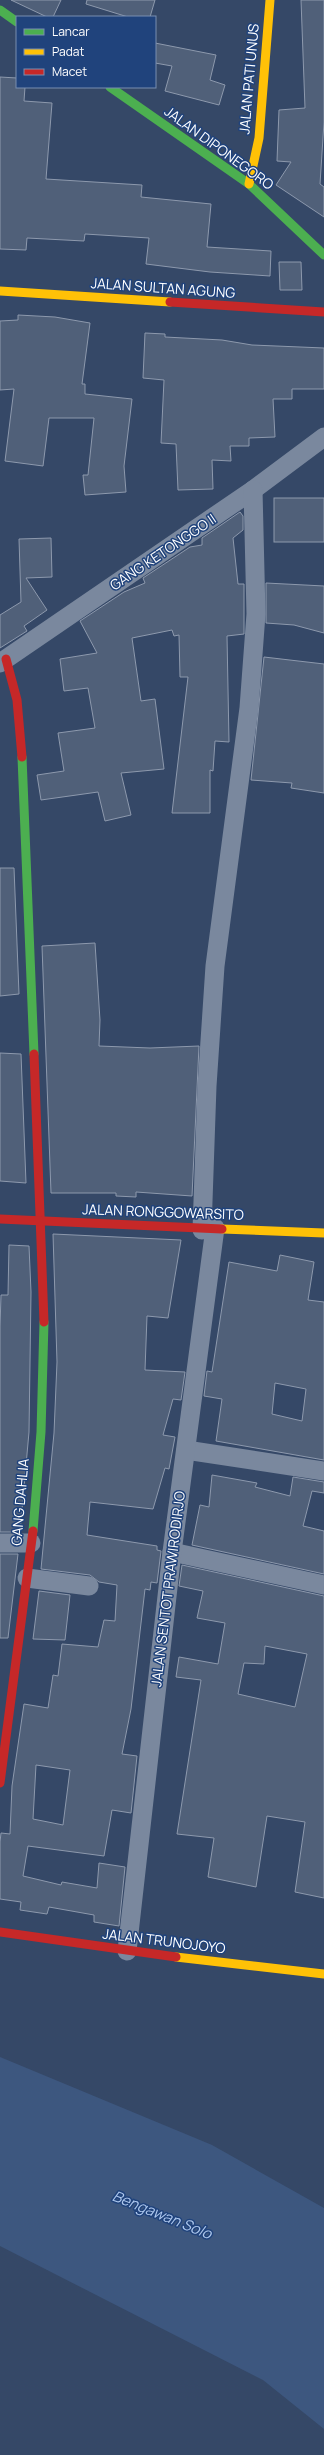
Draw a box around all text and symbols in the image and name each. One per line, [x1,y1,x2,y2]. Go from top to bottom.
legend [16,16,156,88]
street label: JALAN PATI UNUS [234,22,263,135]
text: Lancar [52,23,90,40]
text: Padat [52,43,84,60]
text: Macet [52,63,87,80]
street label: JALAN DIPONEGORO [161,101,278,194]
street label: JALAN SULTAN AGUNG [90,273,236,302]
street label: GANG KETONGGO II [106,509,220,594]
street label: JALAN RONGGOWARSITO [82,1199,244,1224]
street label: GANG DAHLIA [6,1457,33,1546]
street label: JALAN SENTOT PRAWIRODIRJO [146,1490,189,1688]
street label: JALAN TRUNOJOYO [101,1924,227,1957]
water label: Bengawan Solo [109,2185,216,2244]

